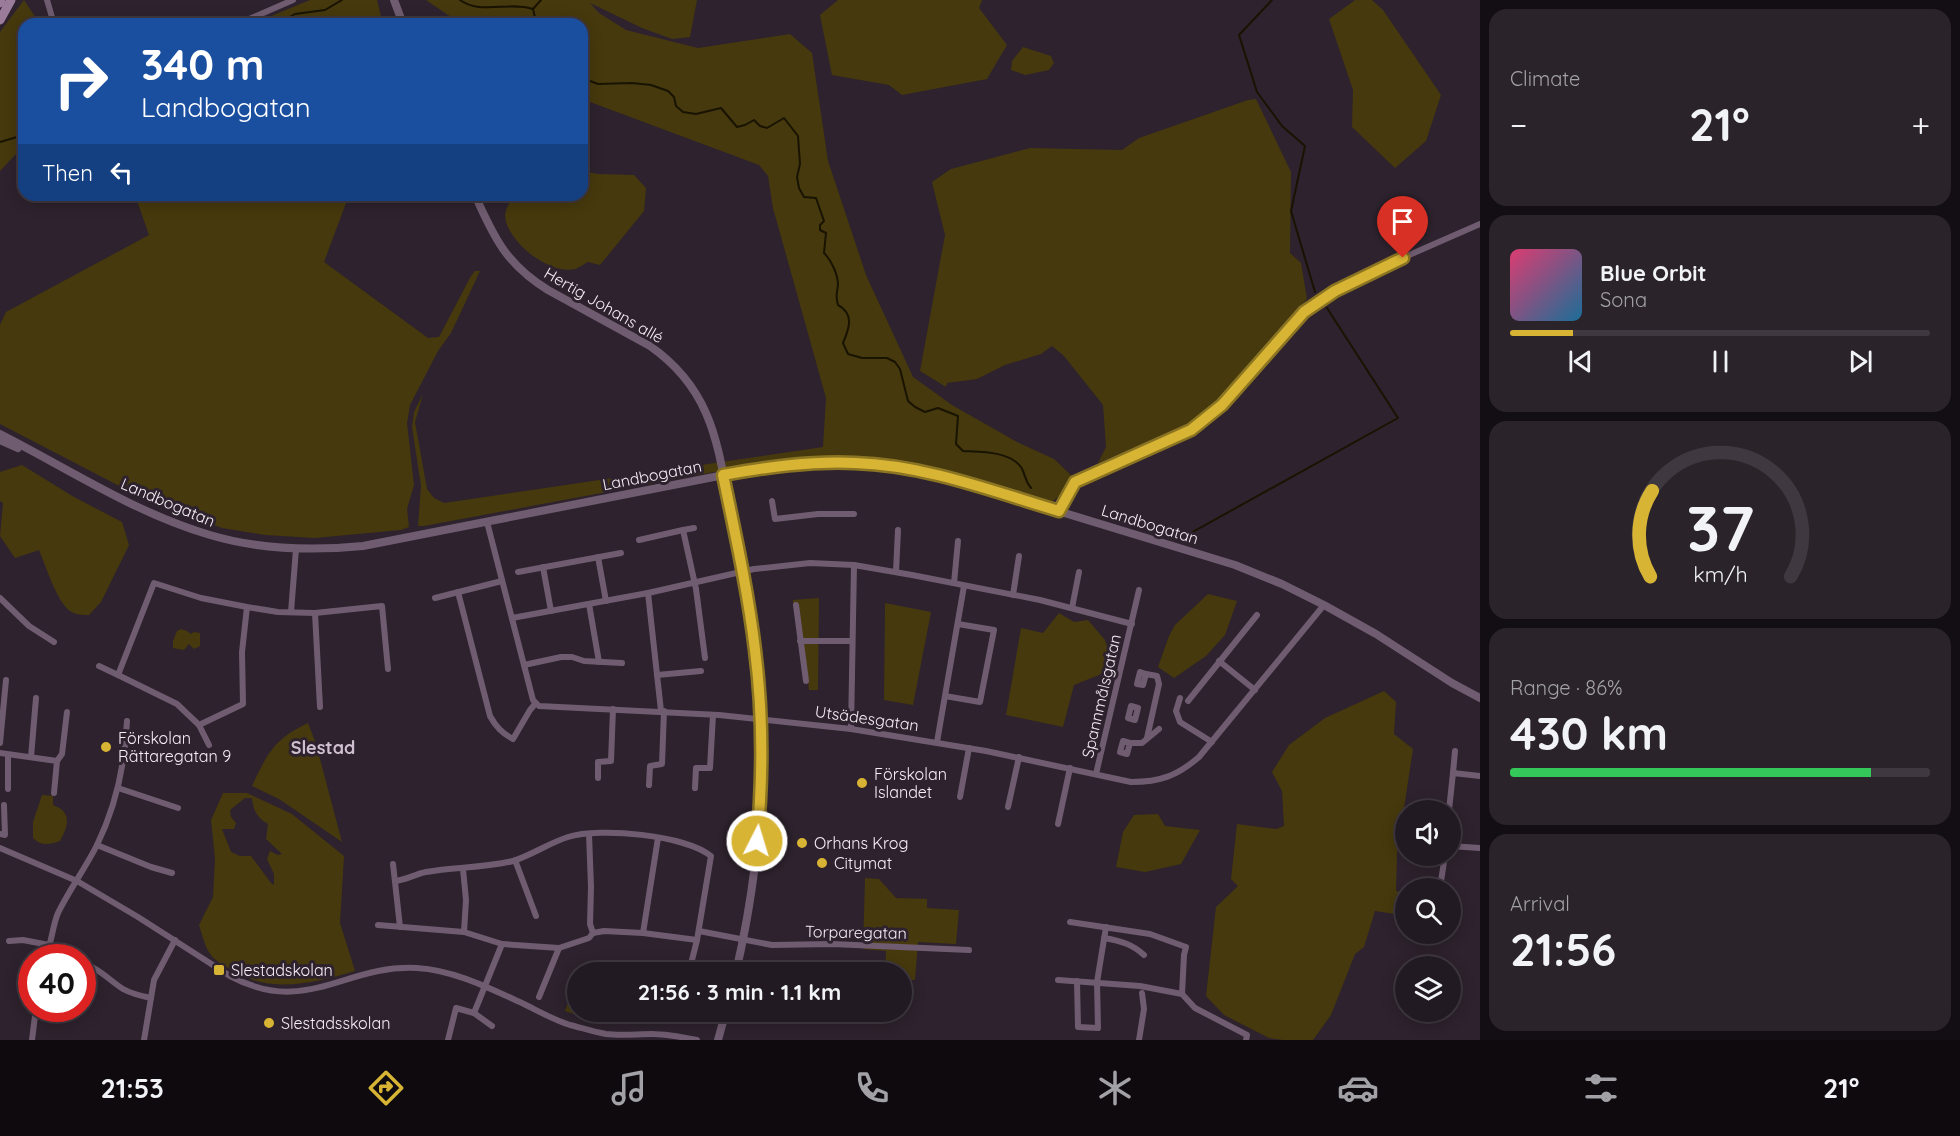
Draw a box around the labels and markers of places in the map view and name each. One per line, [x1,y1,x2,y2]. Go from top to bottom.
pin [1377,196,1428,258]
place label: Förskolan Rättaregatan 9 [118,728,231,766]
marker: Förskolan Rättaregatan 9 [99,740,113,754]
place label: Förskolan Islandet [874,764,947,802]
marker: Förskolan Islandet [855,776,869,790]
place label: Orhans Krog [814,833,908,853]
marker: Orhans Krog [795,836,809,850]
place label: Citymat [834,853,892,873]
marker: Citymat [815,856,829,870]
place label: Slestadskolan [231,960,333,980]
marker: Slestadskolan [212,963,226,977]
place label: Slestadsskolan [281,1013,390,1033]
marker: Slestadsskolan [262,1016,276,1030]

